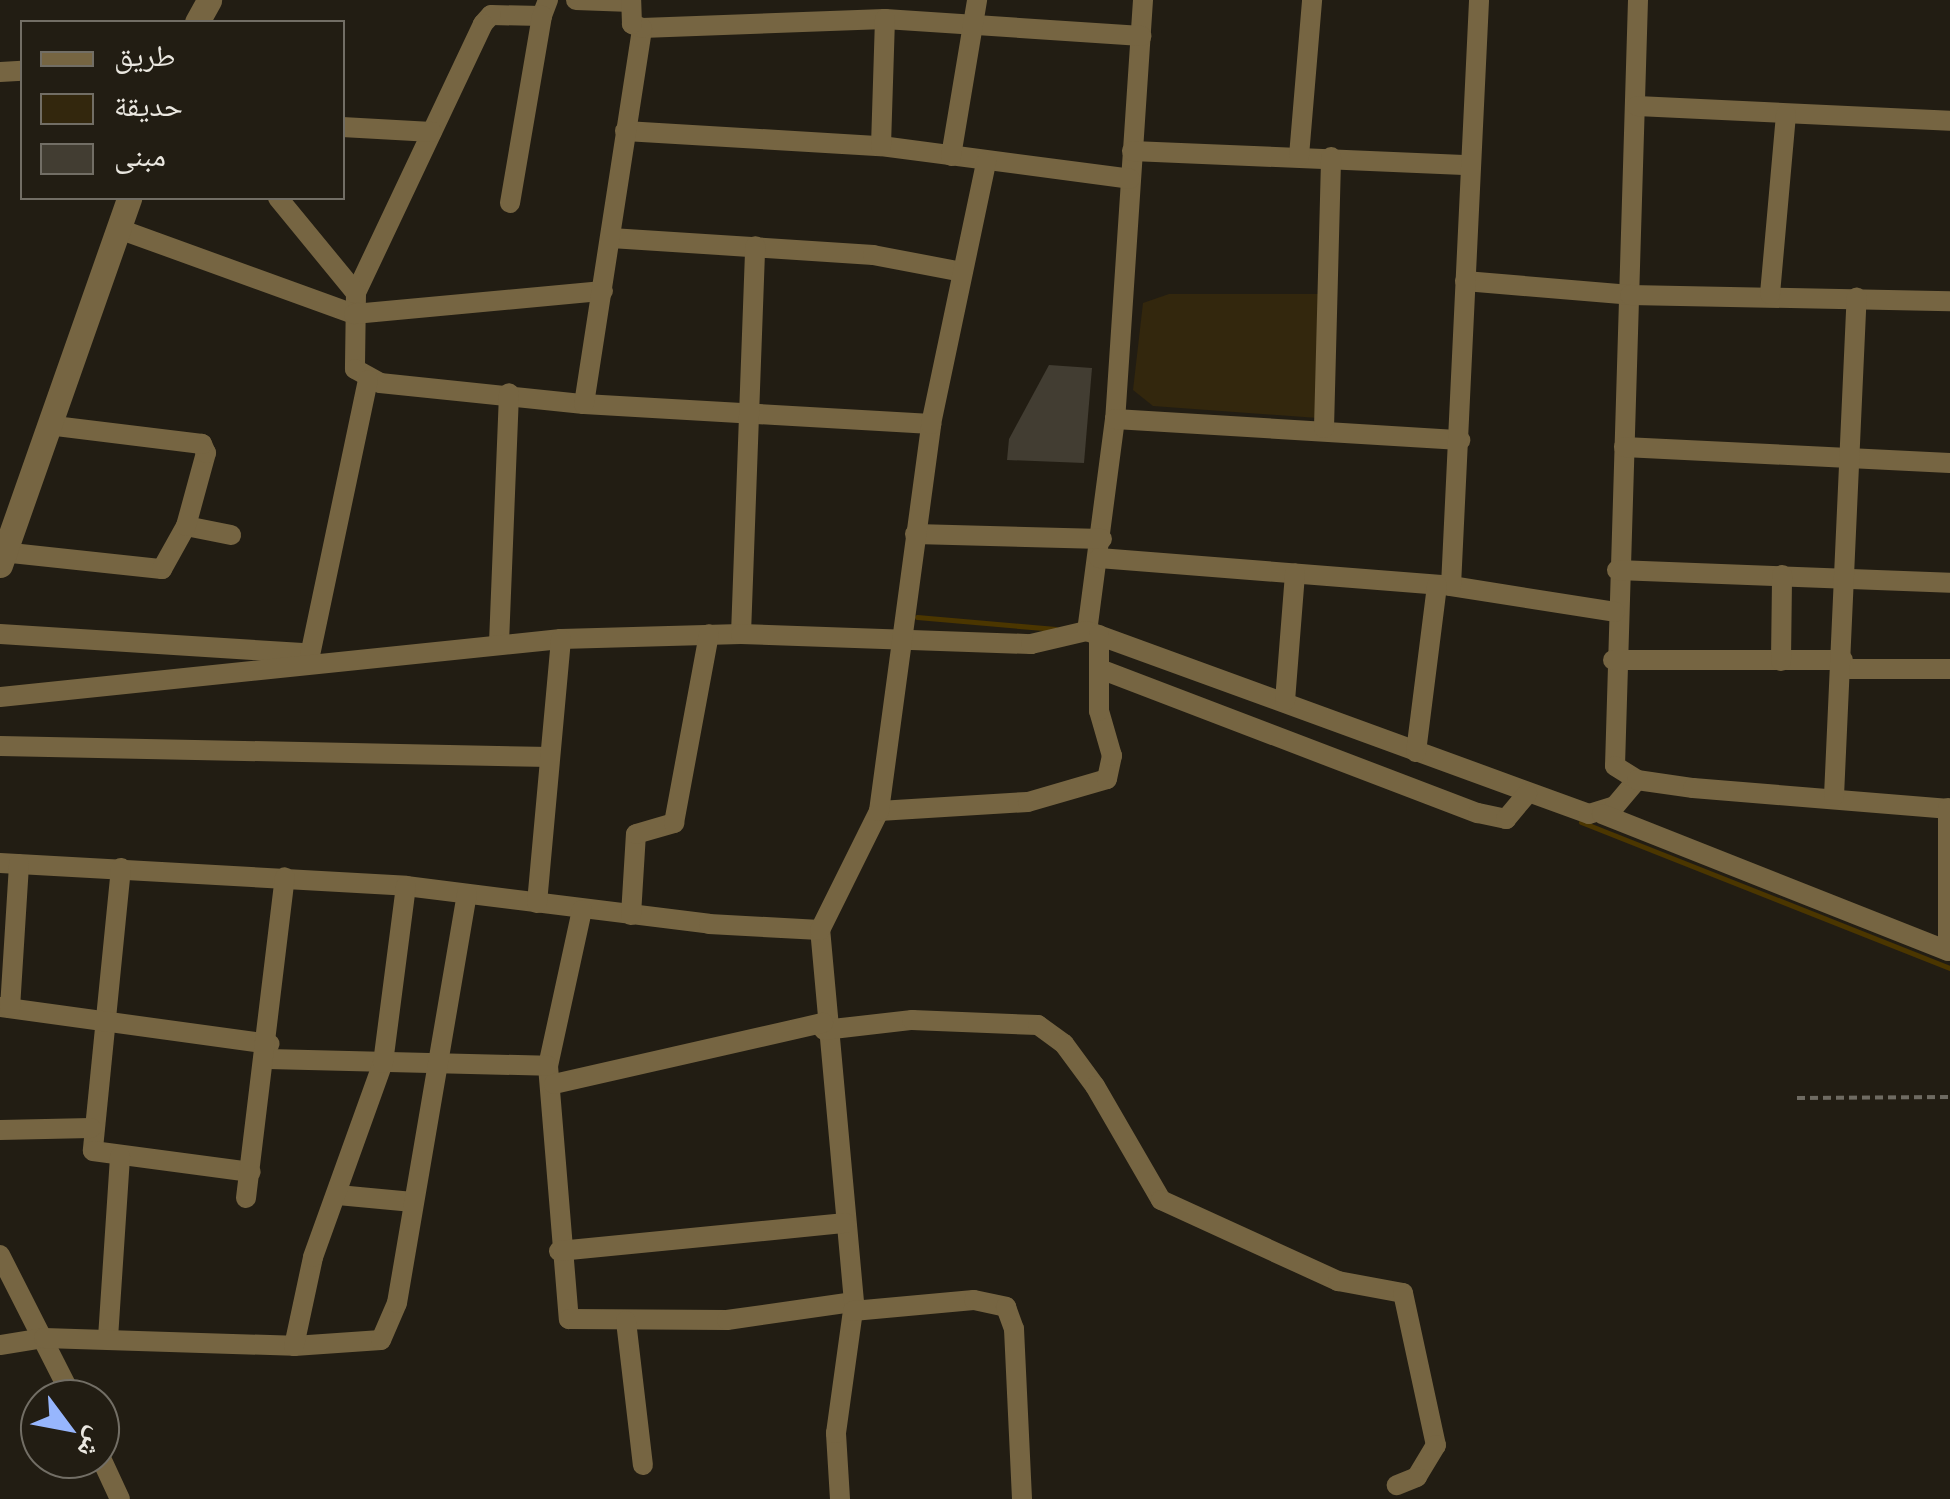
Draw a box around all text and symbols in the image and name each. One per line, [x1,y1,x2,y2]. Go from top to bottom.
legend [20,20,345,200]
text: طريق [114,34,175,74]
text: حديقة [114,84,183,124]
text: مبنى [114,134,166,174]
north arrow [20,1379,120,1479]
text: ش [71,1422,118,1467]

